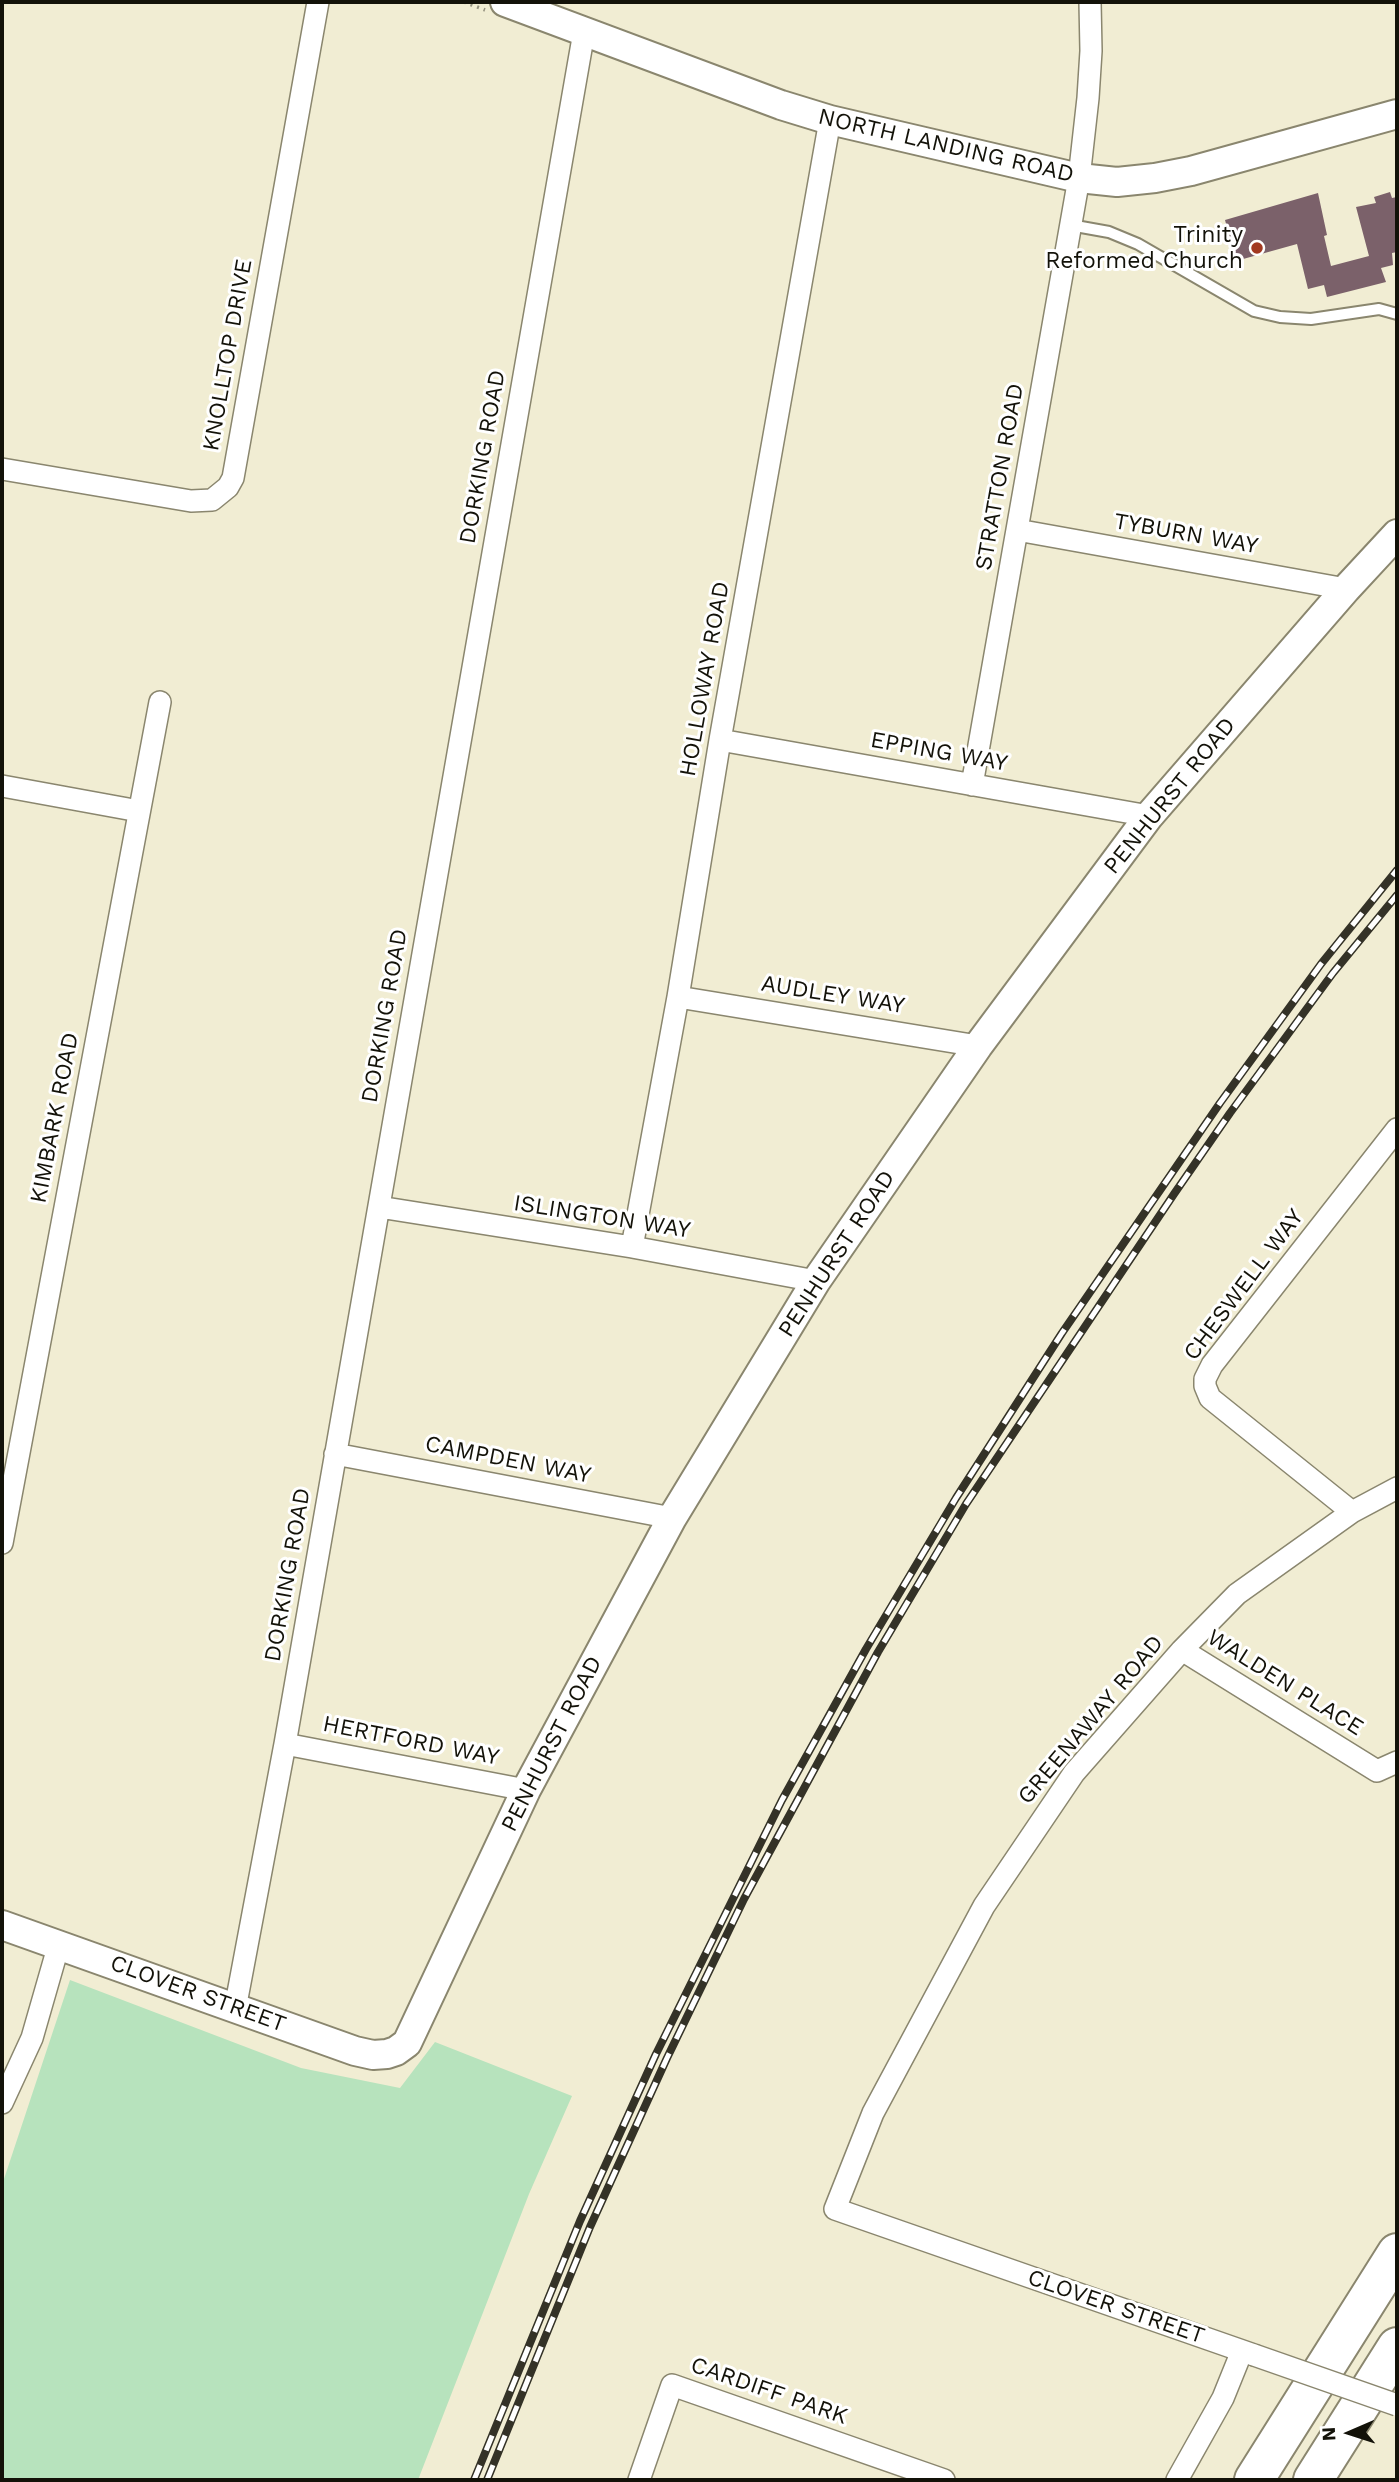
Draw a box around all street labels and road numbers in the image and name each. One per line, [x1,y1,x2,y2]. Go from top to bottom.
street label: NORTH LANDING ROAD [815,103,1077,189]
street label: KNOLLTOP DRIVE [198,257,258,453]
street label: DORKING ROAD [454,368,512,546]
street label: STRATTON ROAD [970,381,1030,573]
street label: TYBURN WAY [1112,508,1260,560]
street label: HOLLOWAY ROAD [674,579,736,779]
street label: PENHURST ROAD [1098,712,1242,880]
street label: EPPING WAY [868,726,1010,778]
street label: DORKING ROAD [356,927,414,1105]
street label: AUDLEY WAY [759,970,907,1020]
street label: KIMBARK ROAD [25,1030,85,1206]
street label: PENHURST ROAD [773,1165,901,1343]
street label: ISLINGTON WAY [512,1189,692,1245]
street label: CHESWELL WAY [1178,1204,1310,1366]
street label: CAMPDEN WAY [423,1430,593,1490]
street label: DORKING ROAD [259,1486,317,1664]
street label: WALDEN PLACE [1202,1624,1368,1742]
street label: GREENAWAY ROAD [1012,1630,1170,1810]
street label: PENHURST ROAD [496,1652,608,1836]
street label: HERTFORD WAY [321,1710,501,1772]
street label: CLOVER STREET [106,1949,290,2039]
street label: CLOVER STREET [1024,2264,1208,2350]
street label: CARDIFF PARK [687,2351,851,2431]

